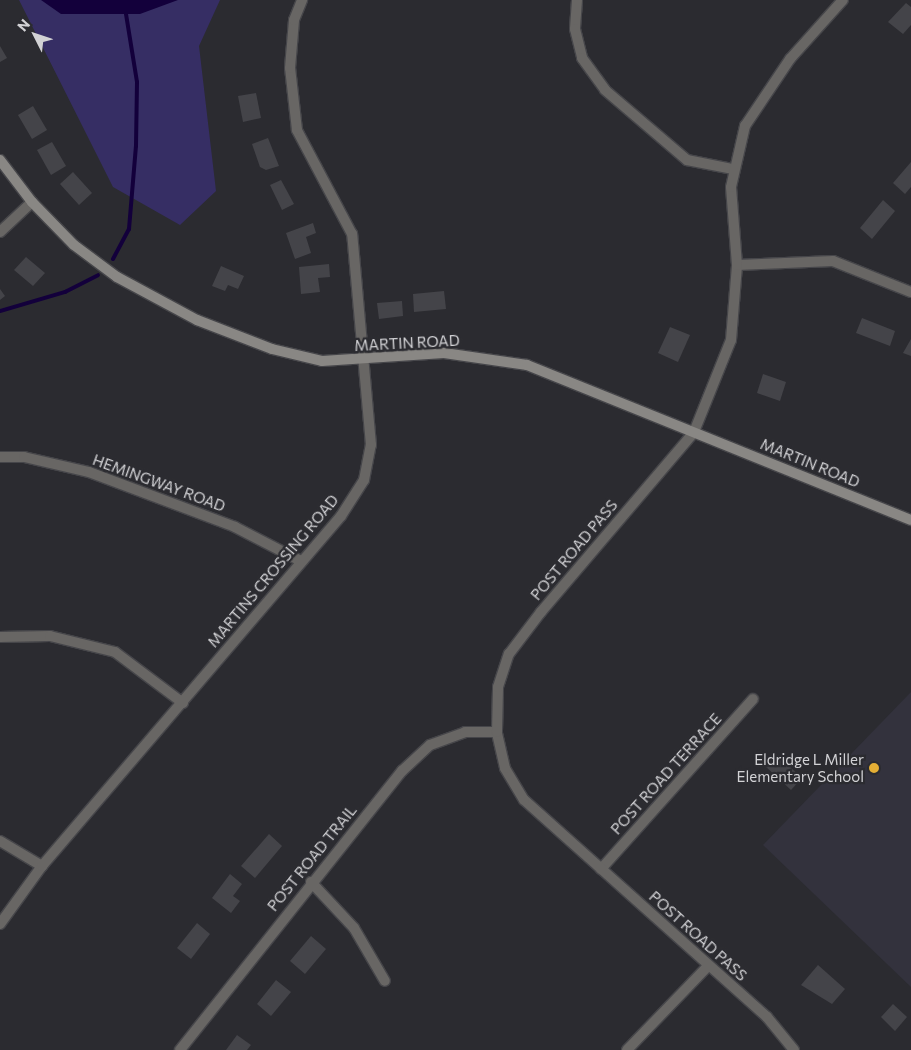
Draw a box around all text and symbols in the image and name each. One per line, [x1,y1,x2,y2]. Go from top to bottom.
north arrow [10,10,60,60]
text: N [13,15,33,34]
street label: MARTIN ROAD [354,331,460,355]
street label: MARTIN ROAD [758,435,862,491]
street label: HEMINGWAY ROAD [90,451,228,515]
street label: MARTINS CROSSING ROAD [204,491,342,651]
street label: POST ROAD PASS [527,496,621,604]
street label: POST ROAD TERRACE [607,710,725,838]
place label: Eldridge L Miller Elementary School [737,750,864,785]
marker: Eldridge L Miller Elementary School [868,762,880,774]
street label: POST ROAD TRAIL [264,801,360,915]
street label: POST ROAD PASS [645,887,751,985]

